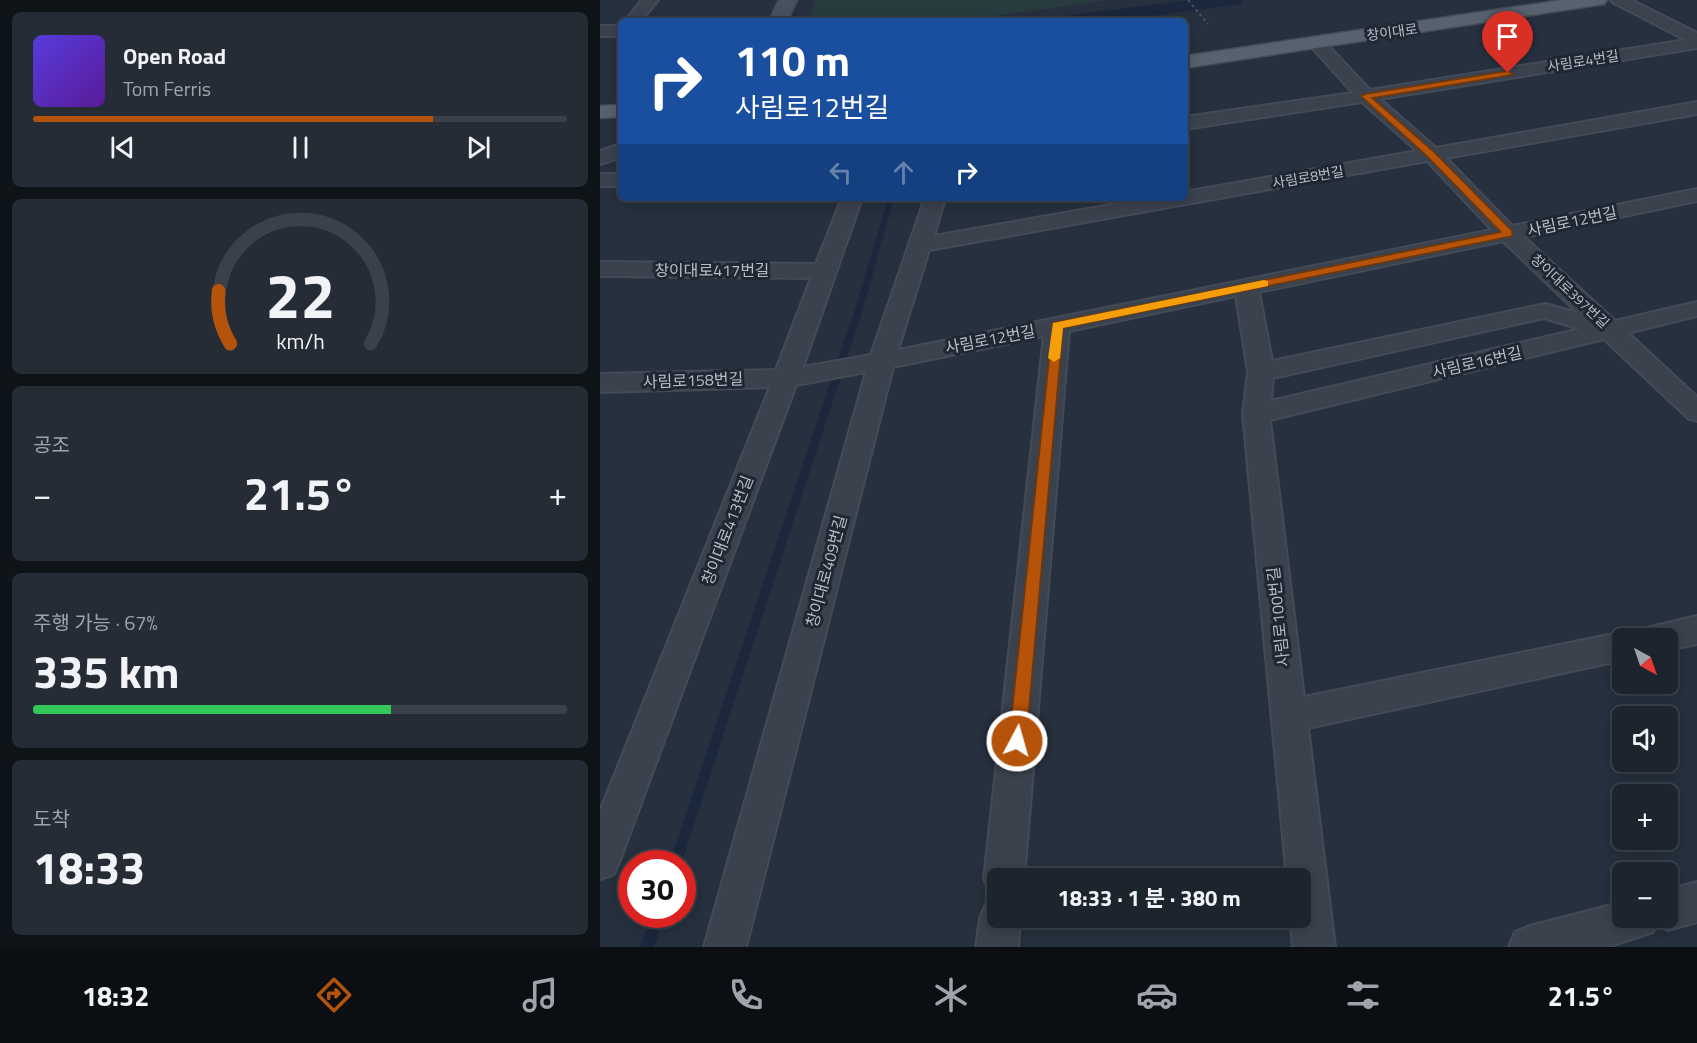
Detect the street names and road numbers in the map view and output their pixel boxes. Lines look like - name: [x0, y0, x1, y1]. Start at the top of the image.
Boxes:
- street label: 창이대로: [1365, 18, 1419, 45]
- street label: 사림로4번길: [1546, 44, 1620, 77]
- street label: 사림로8번길: [1271, 160, 1345, 193]
- street label: 사림로12번길: [1525, 200, 1619, 242]
- street label: 창이대로397번길: [1526, 249, 1614, 333]
- street label: 창이대로417번길: [654, 258, 770, 282]
- street label: 사림로12번길: [943, 318, 1037, 360]
- street label: 사림로16번길: [1430, 340, 1524, 384]
- street label: 사림로158번길: [642, 366, 744, 394]
- street label: 창이대로413번길: [695, 472, 759, 588]
- street label: 창이대로409번길: [800, 512, 852, 630]
- street label: 사림로100번길: [1261, 566, 1295, 668]

